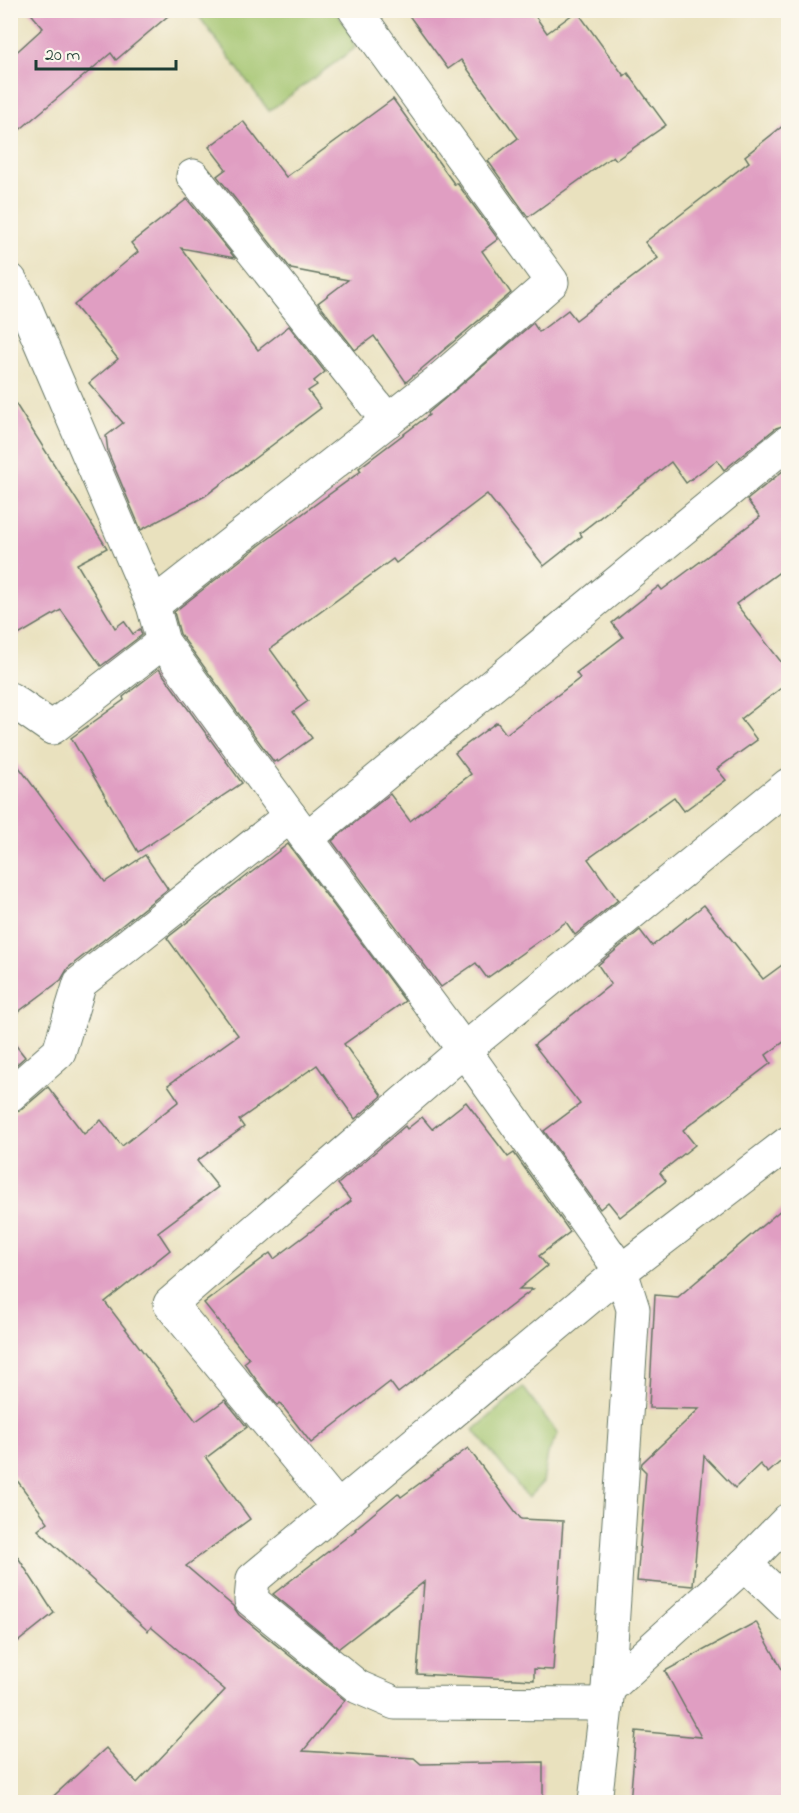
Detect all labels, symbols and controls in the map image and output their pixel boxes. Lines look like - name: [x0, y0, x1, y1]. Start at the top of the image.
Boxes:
- scale bar: [36, 33, 176, 71]
- text: 20 m: [45, 43, 80, 69]

